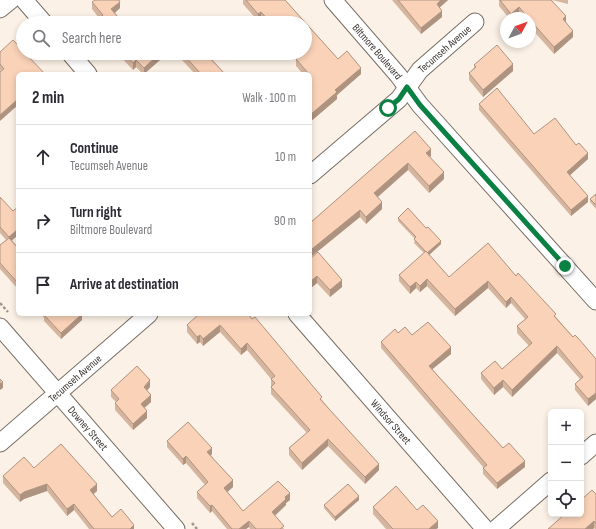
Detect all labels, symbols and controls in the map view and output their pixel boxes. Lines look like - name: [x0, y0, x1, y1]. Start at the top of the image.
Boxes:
- north arrow: [500, 12, 536, 48]
- search box: [16, 16, 312, 60]
- street label: Biltmore Boulevard: [350, 21, 406, 82]
- street label: Tecumseh Avenue: [415, 22, 473, 75]
- icon: search: [30, 27, 52, 49]
- text: Search here: [62, 29, 122, 48]
- text: 2 min: [32, 88, 64, 108]
- text: Walk · 100 m: [242, 90, 296, 106]
- route start: [379, 99, 397, 117]
- text: Continue: [70, 139, 119, 158]
- icon: ahead: [32, 146, 54, 168]
- text: 10 m: [275, 149, 296, 165]
- text: Tecumseh Avenue: [70, 158, 148, 174]
- text: Turn right: [70, 203, 122, 222]
- icon: right: [32, 210, 54, 232]
- text: 90 m: [274, 213, 296, 229]
- text: Biltmore Boulevard: [70, 222, 152, 238]
- route end: [556, 257, 574, 275]
- icon: arrive: [32, 274, 54, 296]
- text: Arrive at destination: [70, 275, 179, 294]
- street label: Tecumseh Avenue: [46, 352, 104, 405]
- street label: Windsor Street: [368, 397, 415, 447]
- street label: Downey Street: [65, 403, 111, 453]
- map controls: [548, 409, 584, 517]
- button: +: [548, 409, 584, 445]
- button: −: [548, 445, 584, 481]
- button: locate: [548, 481, 584, 517]

